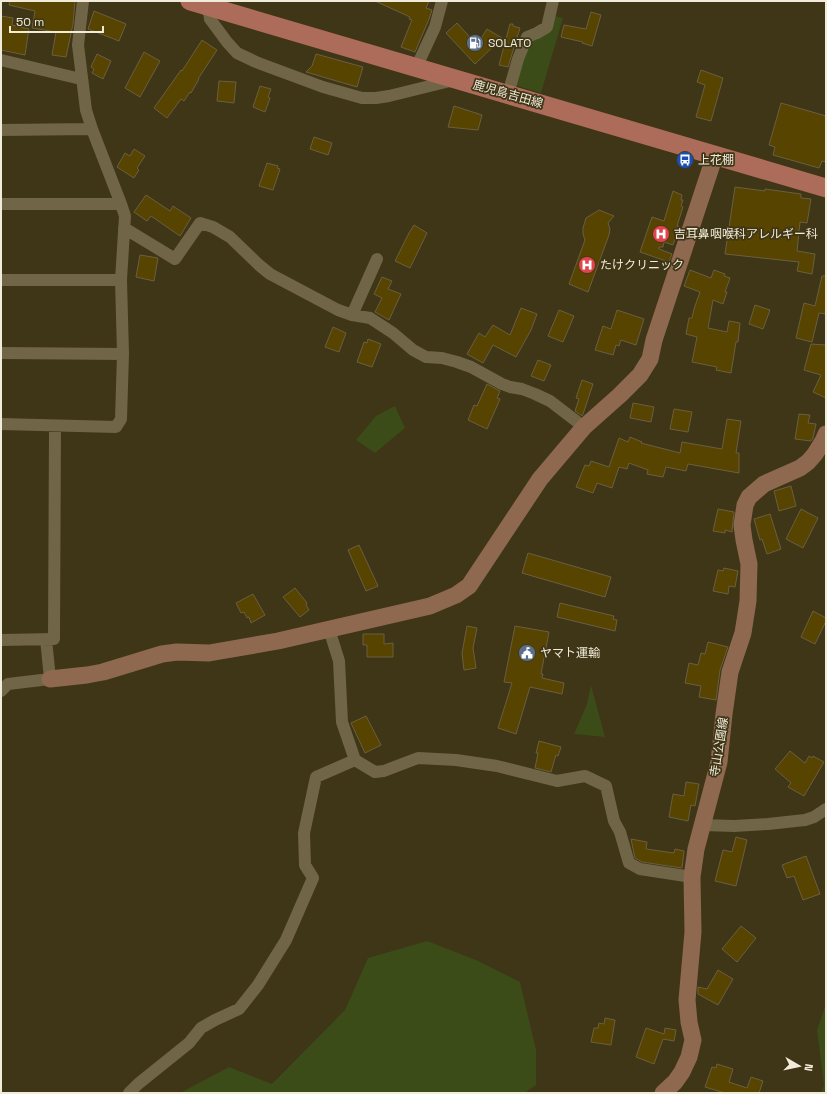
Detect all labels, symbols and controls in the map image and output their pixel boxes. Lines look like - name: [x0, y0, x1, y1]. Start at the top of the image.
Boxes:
- scale bar: [10, 8, 103, 34]
- text: 50 m: [16, 14, 44, 30]
- fuel station icon: SOLATO: [465, 33, 485, 53]
- place label: SOLATO: [488, 35, 531, 51]
- street label: 鹿児島吉田線: [471, 76, 545, 112]
- bus stop icon: 上花棚: [675, 150, 695, 170]
- place label: 上花棚: [698, 152, 734, 168]
- hospital icon: 吉耳鼻咽喉科アレルギー科: [651, 224, 671, 244]
- place label: 吉耳鼻咽喉科アレルギー科: [674, 226, 818, 242]
- hospital icon: たけクリニック: [577, 255, 597, 275]
- place label: たけクリニック: [600, 257, 684, 273]
- public building icon: ヤマト運輸: [517, 643, 537, 663]
- place label: ヤマト運輸: [540, 645, 600, 661]
- street label: 寺山公園線: [706, 716, 732, 778]
- north arrow: [779, 1046, 819, 1086]
- text: N: [801, 1063, 816, 1072]

